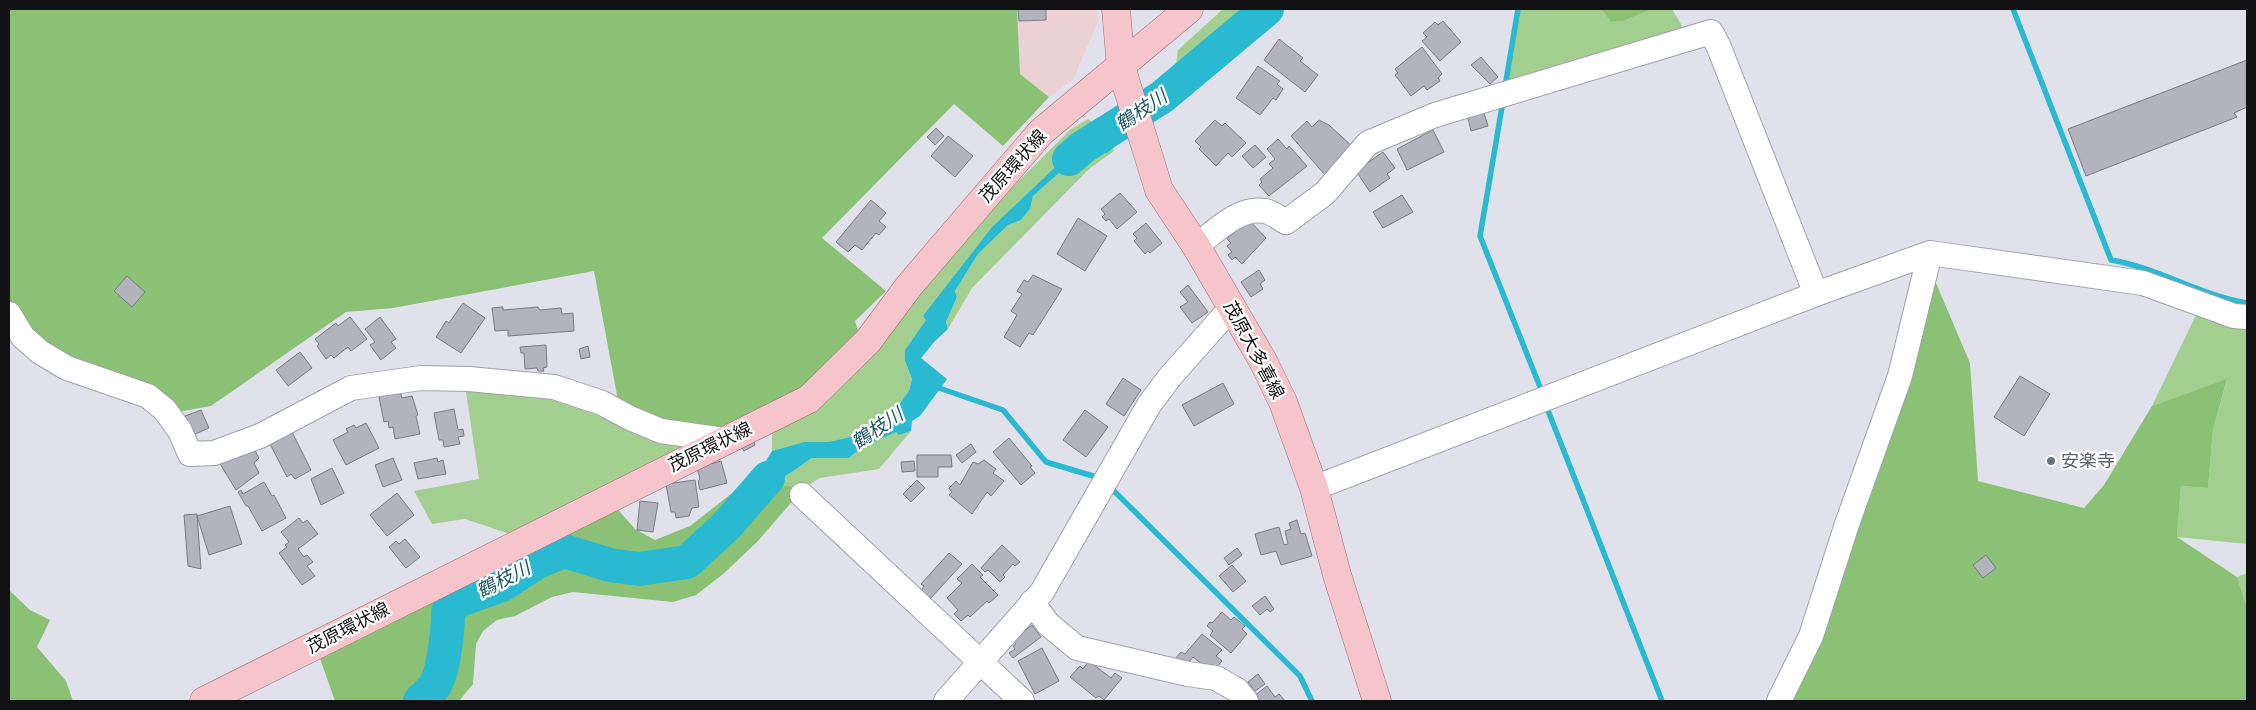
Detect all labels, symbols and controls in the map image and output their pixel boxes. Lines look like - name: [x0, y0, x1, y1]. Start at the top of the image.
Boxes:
- water label: 鶴枝川: [1112, 85, 1172, 135]
- street label: 茂原環状線: [975, 126, 1051, 206]
- street label: 茂原大多喜線: [1220, 298, 1288, 402]
- water label: 鶴枝川: [848, 403, 908, 453]
- street label: 茂原環状線: [665, 418, 755, 476]
- place label: 安楽寺: [2061, 451, 2115, 471]
- marker: 安楽寺: [2045, 455, 2057, 467]
- water label: 鶴枝川: [473, 556, 535, 602]
- street label: 茂原環状線: [303, 599, 393, 657]

